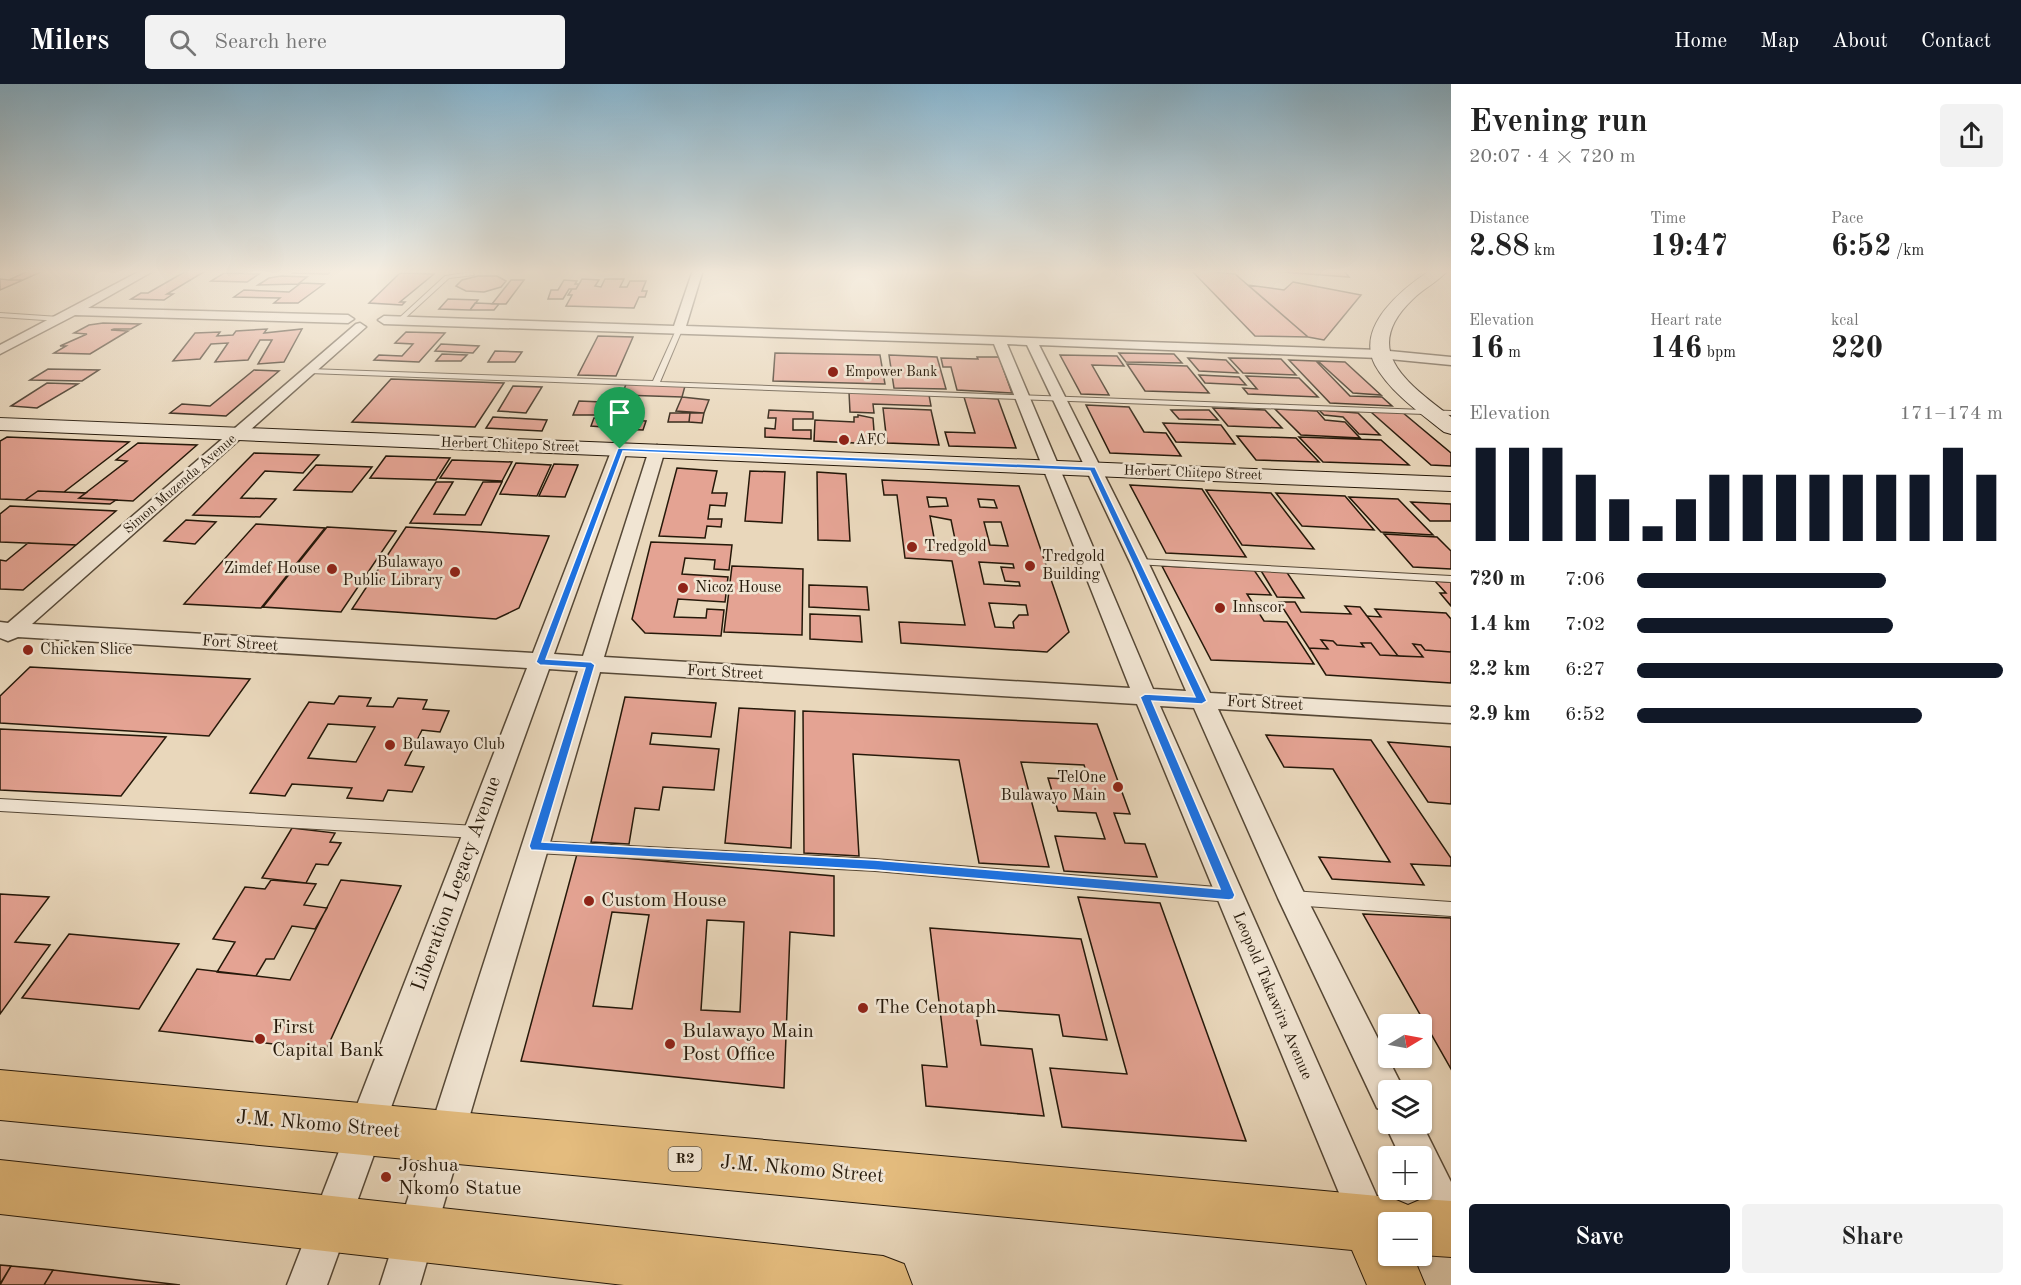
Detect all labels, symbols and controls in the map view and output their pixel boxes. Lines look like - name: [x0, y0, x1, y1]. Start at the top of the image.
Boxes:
- search box: [145, 15, 565, 69]
- icon: search: [166, 26, 199, 59]
- text: Milers: [30, 28, 109, 56]
- text: Search here: [214, 31, 327, 53]
- text: Home: [1674, 31, 1727, 52]
- text: Map: [1760, 31, 1799, 52]
- text: About: [1832, 31, 1888, 52]
- text: Contact: [1921, 31, 1991, 52]
- button: share: [1940, 104, 2003, 167]
- text: Evening run: [1469, 106, 1648, 139]
- text: 20:07 · 4 × 720 m: [1469, 147, 1636, 167]
- text: Distance: [1469, 211, 1529, 227]
- text: Time: [1650, 211, 1686, 227]
- text: Pace: [1831, 211, 1863, 227]
- text: 2.88: [1469, 232, 1530, 262]
- text: 19:47: [1650, 232, 1728, 262]
- text: 6:52: [1831, 232, 1892, 262]
- text: km: [1530, 243, 1555, 259]
- text: /km: [1892, 243, 1924, 259]
- text: Elevation: [1469, 313, 1534, 329]
- text: Heart rate: [1650, 313, 1722, 329]
- text: kcal: [1831, 313, 1859, 329]
- text: 16: [1469, 334, 1504, 364]
- text: 146: [1650, 334, 1702, 364]
- text: 220: [1831, 334, 1883, 364]
- text: m: [1504, 345, 1521, 361]
- text: bpm: [1702, 345, 1736, 361]
- marker: Empower Bank: [826, 365, 840, 379]
- place label: Empower Bank: [845, 365, 937, 379]
- pin: [594, 387, 645, 449]
- icon: arrive: [603, 396, 636, 429]
- text: Elevation: [1469, 404, 1550, 424]
- text: 171–174 m: [1900, 404, 2003, 424]
- street label: Simon Muzenda Avenue: [121, 431, 239, 537]
- marker: AFC: [837, 433, 851, 447]
- place label: AFC: [856, 433, 886, 447]
- street label: Herbert Chitepo Street: [440, 436, 580, 454]
- street label: Herbert Chitepo Street: [1123, 464, 1263, 482]
- place label: Tredgold: [924, 539, 987, 555]
- marker: Tredgold: [905, 540, 919, 554]
- place label: Tredgold Building: [1042, 549, 1105, 583]
- place label: Bulawayo Public Library: [343, 555, 444, 589]
- marker: Tredgold Building: [1023, 559, 1037, 573]
- place label: Zimdef House: [224, 561, 320, 577]
- marker: Zimdef House: [325, 562, 339, 576]
- marker: Bulawayo Public Library: [448, 565, 462, 579]
- text: 720 m: [1469, 570, 1525, 590]
- text: 7:06: [1565, 570, 1605, 590]
- place label: Nicoz House: [695, 580, 781, 596]
- marker: Nicoz House: [676, 581, 690, 595]
- place label: Innscor: [1232, 600, 1284, 616]
- marker: Innscor: [1213, 601, 1227, 615]
- text: 1.4 km: [1469, 615, 1531, 635]
- text: 7:02: [1565, 615, 1605, 635]
- street label: Fort Street: [201, 633, 279, 655]
- place label: Chicken Slice: [40, 642, 132, 658]
- marker: Chicken Slice: [21, 643, 35, 657]
- text: 2.2 km: [1469, 660, 1531, 680]
- text: 6:27: [1565, 660, 1605, 680]
- street label: Fort Street: [686, 663, 764, 683]
- street label: Fort Street: [1226, 694, 1304, 714]
- text: 2.9 km: [1469, 705, 1531, 725]
- text: 6:52: [1565, 705, 1605, 725]
- place label: Bulawayo Club: [402, 737, 505, 753]
- marker: Bulawayo Club: [383, 738, 397, 752]
- place label: TelOne Bulawayo Main: [1001, 770, 1106, 804]
- street label: Liberation Legacy Avenue: [409, 774, 505, 994]
- marker: TelOne Bulawayo Main: [1111, 780, 1125, 794]
- place label: Custom House: [601, 891, 726, 911]
- marker: Custom House: [582, 894, 596, 908]
- street label: Leopold Takawira Avenue: [1229, 910, 1315, 1082]
- place label: The Cenotaph: [875, 998, 997, 1018]
- marker: The Cenotaph: [856, 1001, 870, 1015]
- north arrow: [1378, 1014, 1432, 1068]
- map controls: [1378, 1014, 1432, 1266]
- place label: First Capital Bank: [272, 1018, 384, 1061]
- place label: Bulawayo Main Post Office: [682, 1022, 814, 1065]
- marker: First Capital Bank: [253, 1032, 267, 1046]
- marker: Bulawayo Main Post Office: [663, 1037, 677, 1051]
- button: layers: [1378, 1080, 1432, 1134]
- street label: J.M. Nkomo Street: [235, 1108, 401, 1142]
- button: +: [1378, 1146, 1432, 1200]
- road number: R2: [668, 1147, 702, 1171]
- street label: J.M. Nkomo Street: [719, 1153, 885, 1187]
- place label: Joshua Nkomo Statue: [398, 1156, 521, 1199]
- marker: Joshua Nkomo Statue: [379, 1170, 393, 1184]
- button: Save: [1469, 1204, 1730, 1273]
- button: Share: [1742, 1204, 2003, 1273]
- button: −: [1378, 1212, 1432, 1266]

